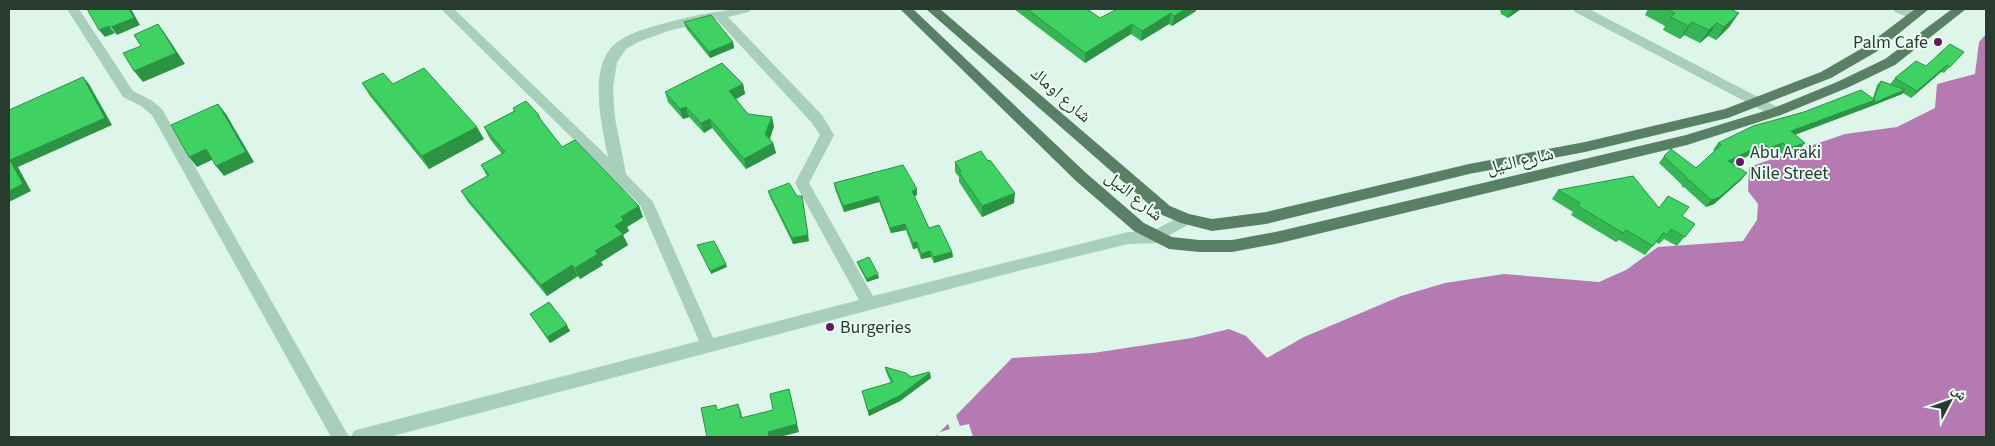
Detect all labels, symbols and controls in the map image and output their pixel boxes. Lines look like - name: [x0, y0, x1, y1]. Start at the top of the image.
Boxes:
- place label: Palm Cafe: [1853, 30, 1928, 55]
- marker: Palm Cafe: [1932, 36, 1944, 48]
- street label: شارع اوماك: [1025, 62, 1097, 128]
- place label: Abu Araki Nile Street: [1750, 140, 1828, 186]
- street label: شارع النيل: [1484, 141, 1556, 181]
- marker: Abu Araki Nile Street: [1734, 156, 1746, 168]
- street label: شارع النيل: [1100, 165, 1168, 227]
- place label: Burgeries: [840, 315, 911, 340]
- marker: Burgeries: [824, 321, 836, 333]
- north arrow: [1925, 376, 1975, 426]
- text: ش: [1947, 381, 1972, 405]

